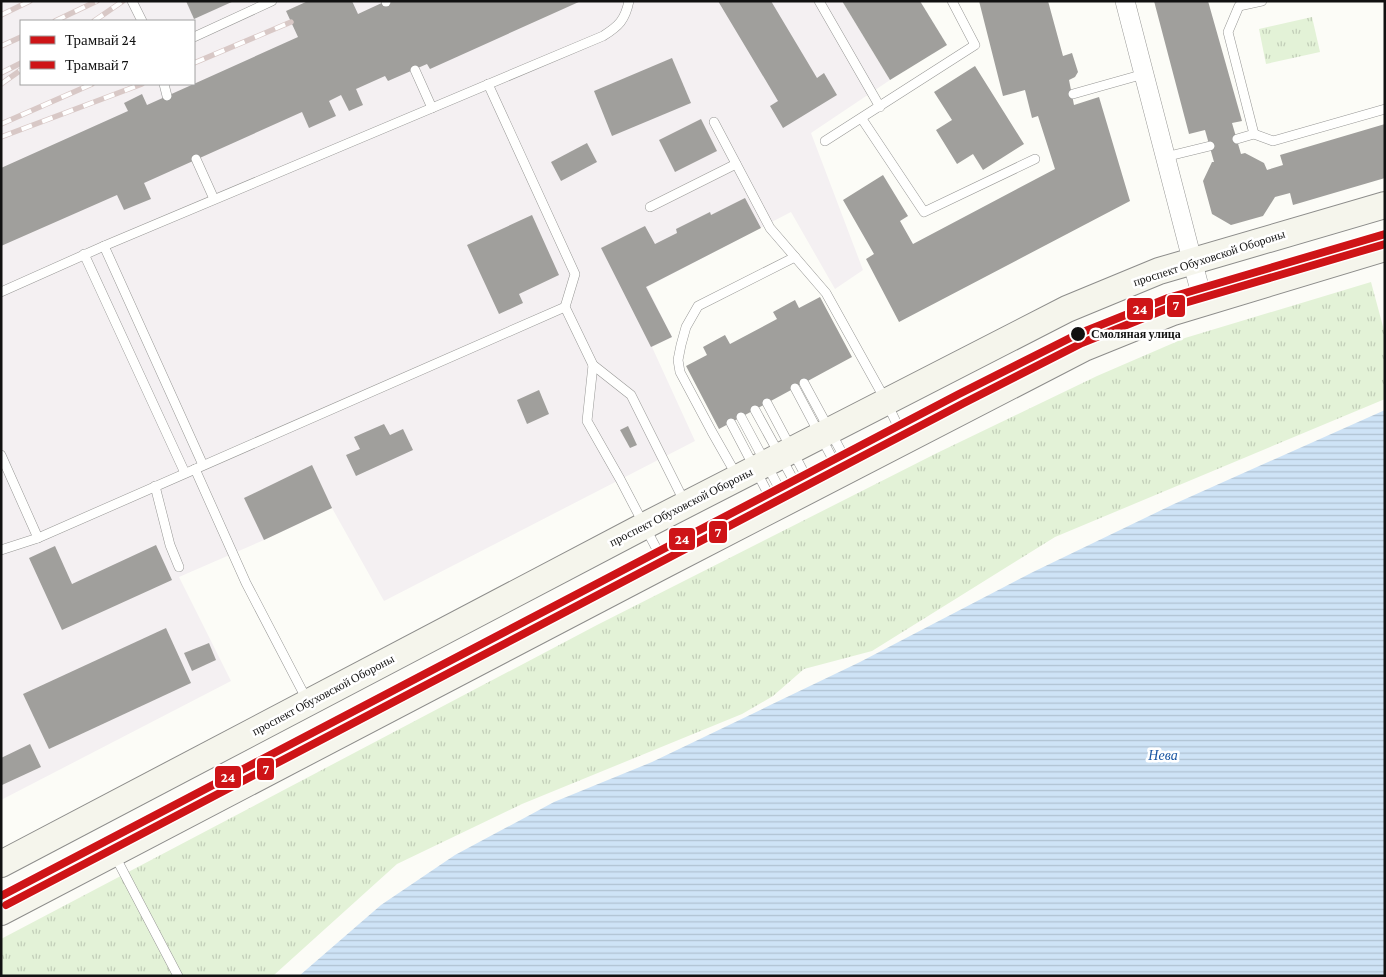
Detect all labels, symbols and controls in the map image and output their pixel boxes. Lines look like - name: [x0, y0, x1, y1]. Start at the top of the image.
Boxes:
- legend: [20, 20, 195, 85]
- text: Трамвай 24: [65, 32, 136, 48]
- text: Трамвай 7: [65, 57, 129, 73]
- street label: проспект Обуховской Обороны: [1131, 227, 1287, 289]
- line badge: 7: [1166, 294, 1186, 318]
- line badge: 24: [1126, 297, 1154, 321]
- text: 7: [1173, 297, 1180, 313]
- text: 24: [1133, 301, 1148, 317]
- marker: Смоляная улица: [1069, 325, 1087, 343]
- place label: Смоляная улица: [1091, 327, 1181, 341]
- street label: проспект Обуховской Обороны: [607, 465, 755, 549]
- line badge: 7: [708, 520, 728, 544]
- text: 7: [715, 524, 722, 540]
- line badge: 24: [668, 527, 696, 551]
- text: 24: [675, 531, 690, 547]
- street label: проспект Обуховской Обороны: [250, 652, 396, 738]
- water label: Нева: [1147, 747, 1178, 763]
- line badge: 7: [256, 757, 275, 781]
- text: 7: [263, 761, 270, 777]
- line badge: 24: [214, 765, 242, 789]
- text: 24: [221, 769, 236, 785]

